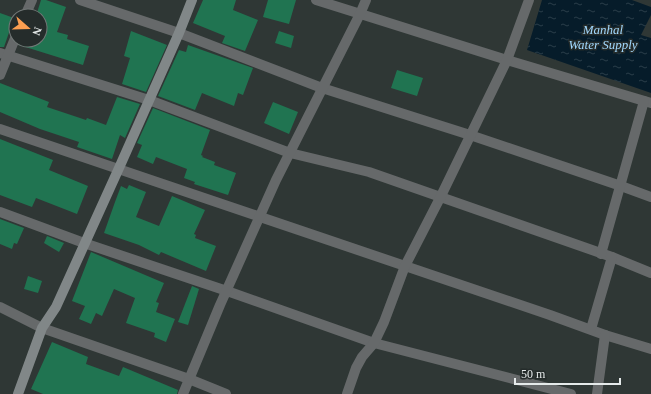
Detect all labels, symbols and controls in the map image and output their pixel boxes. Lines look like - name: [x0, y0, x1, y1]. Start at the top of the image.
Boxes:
- north arrow: [8, 8, 48, 48]
- water label: Manhal Water Supply: [568, 22, 638, 52]
- text: N: [30, 26, 44, 37]
- scale bar: [515, 360, 620, 386]
- text: 50 m: [521, 367, 546, 381]

